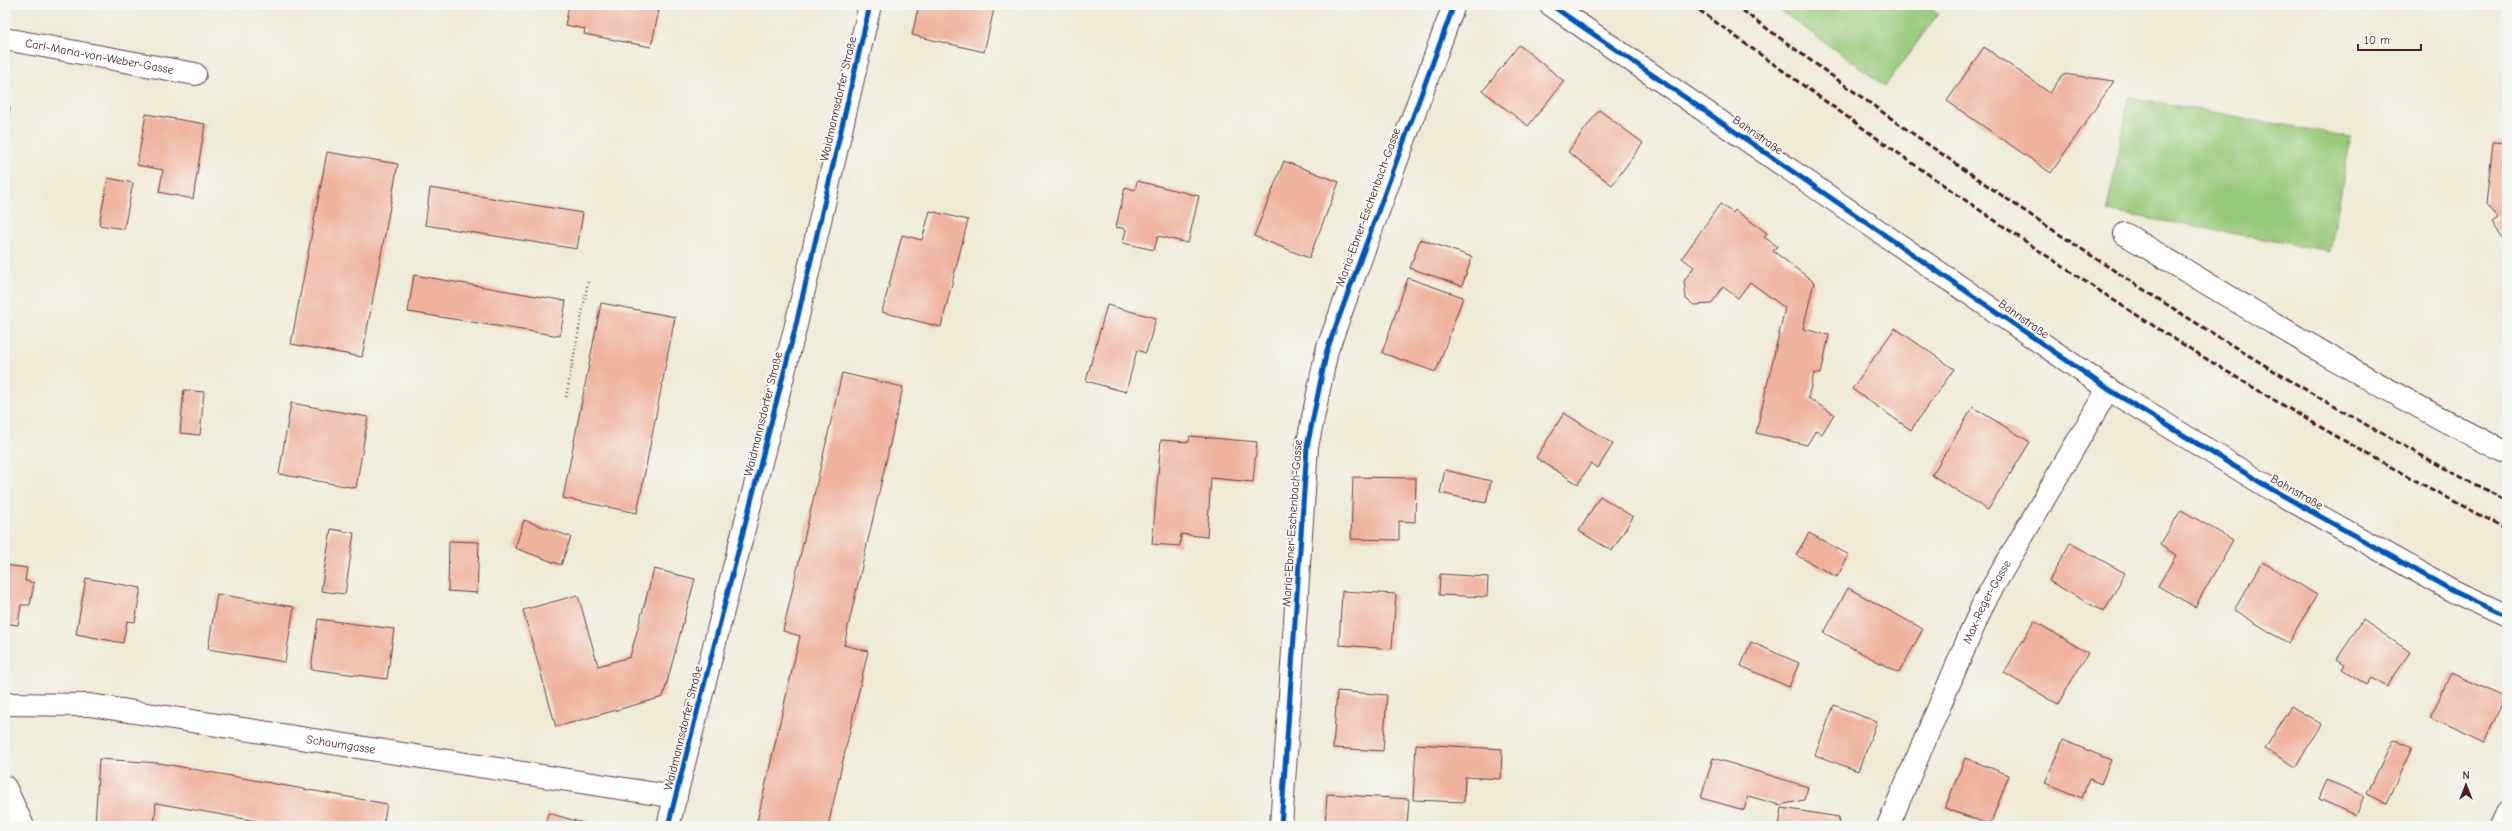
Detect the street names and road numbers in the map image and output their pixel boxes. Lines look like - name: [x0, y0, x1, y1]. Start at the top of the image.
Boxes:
- street label: Waidmannsdorfer Straße: [817, 35, 859, 163]
- street label: Carl-Maria-von-Weber-Gasse: [24, 36, 175, 77]
- street label: Bahnstraße: [1730, 113, 1786, 157]
- street label: Maria-Ebner-Eschenbach-Gasse: [1333, 126, 1403, 288]
- street label: Bahnstraße: [1996, 297, 2052, 341]
- street label: Waidmannsdorfer Straße: [741, 350, 785, 478]
- street label: Maria-Ebner-Eschenbach-Gasse: [1279, 439, 1305, 607]
- street label: Bahnstraße: [2268, 471, 2326, 513]
- street label: Max-Reger-Gasse: [1960, 558, 2014, 646]
- street label: Waidmannsdorfer Straße: [661, 664, 705, 792]
- street label: Schaumgasse: [305, 732, 376, 757]

